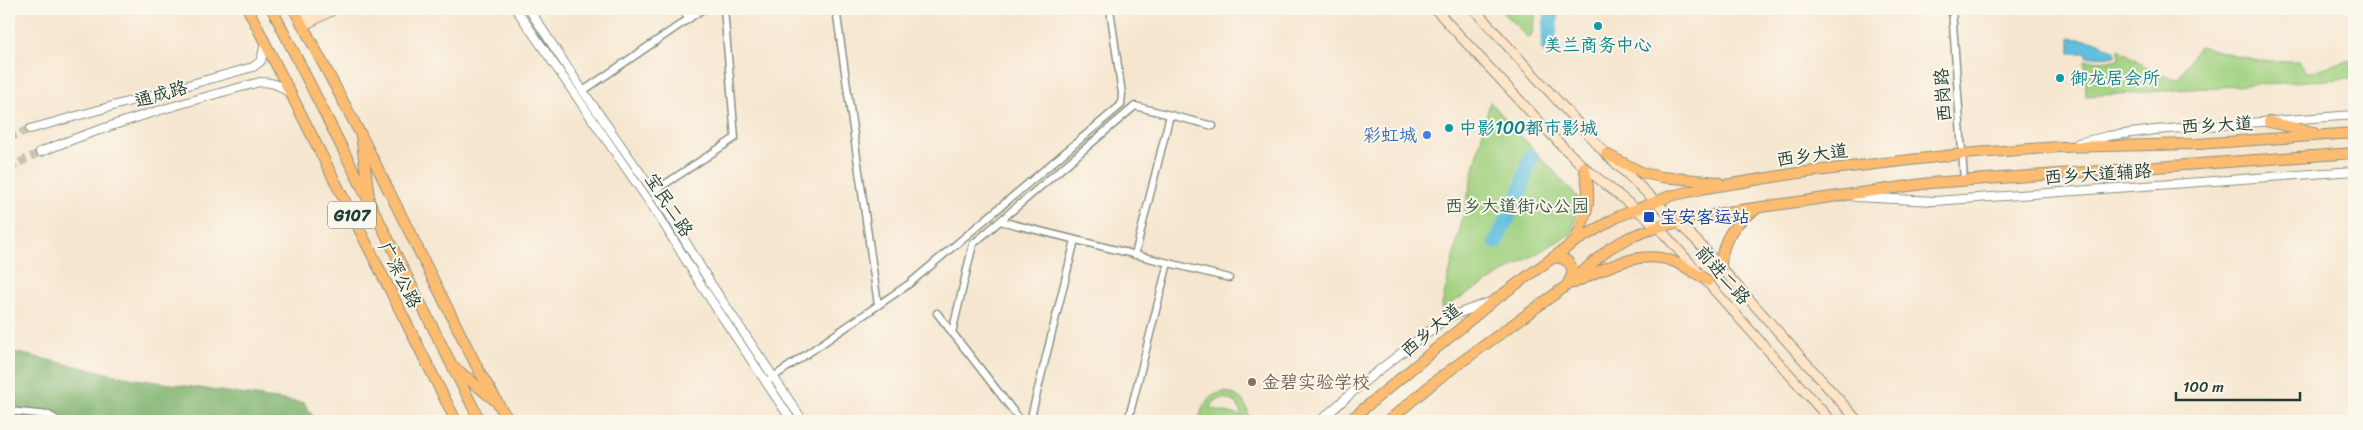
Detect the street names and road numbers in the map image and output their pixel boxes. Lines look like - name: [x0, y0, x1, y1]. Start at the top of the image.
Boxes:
- street label: 西岗路: [1925, 67, 1961, 123]
- street label: 通成路: [131, 71, 191, 117]
- street label: 西乡大道: [2180, 107, 2254, 143]
- street label: 西乡大道: [1774, 134, 1850, 176]
- street label: 西乡大道辅路: [2043, 154, 2153, 194]
- street label: 宝民二路: [636, 166, 702, 244]
- road number: G107: [328, 202, 376, 228]
- street label: 广深公路: [369, 236, 431, 314]
- street label: 前进二路: [1687, 238, 1759, 312]
- street label: 西乡大道: [1393, 295, 1469, 365]

